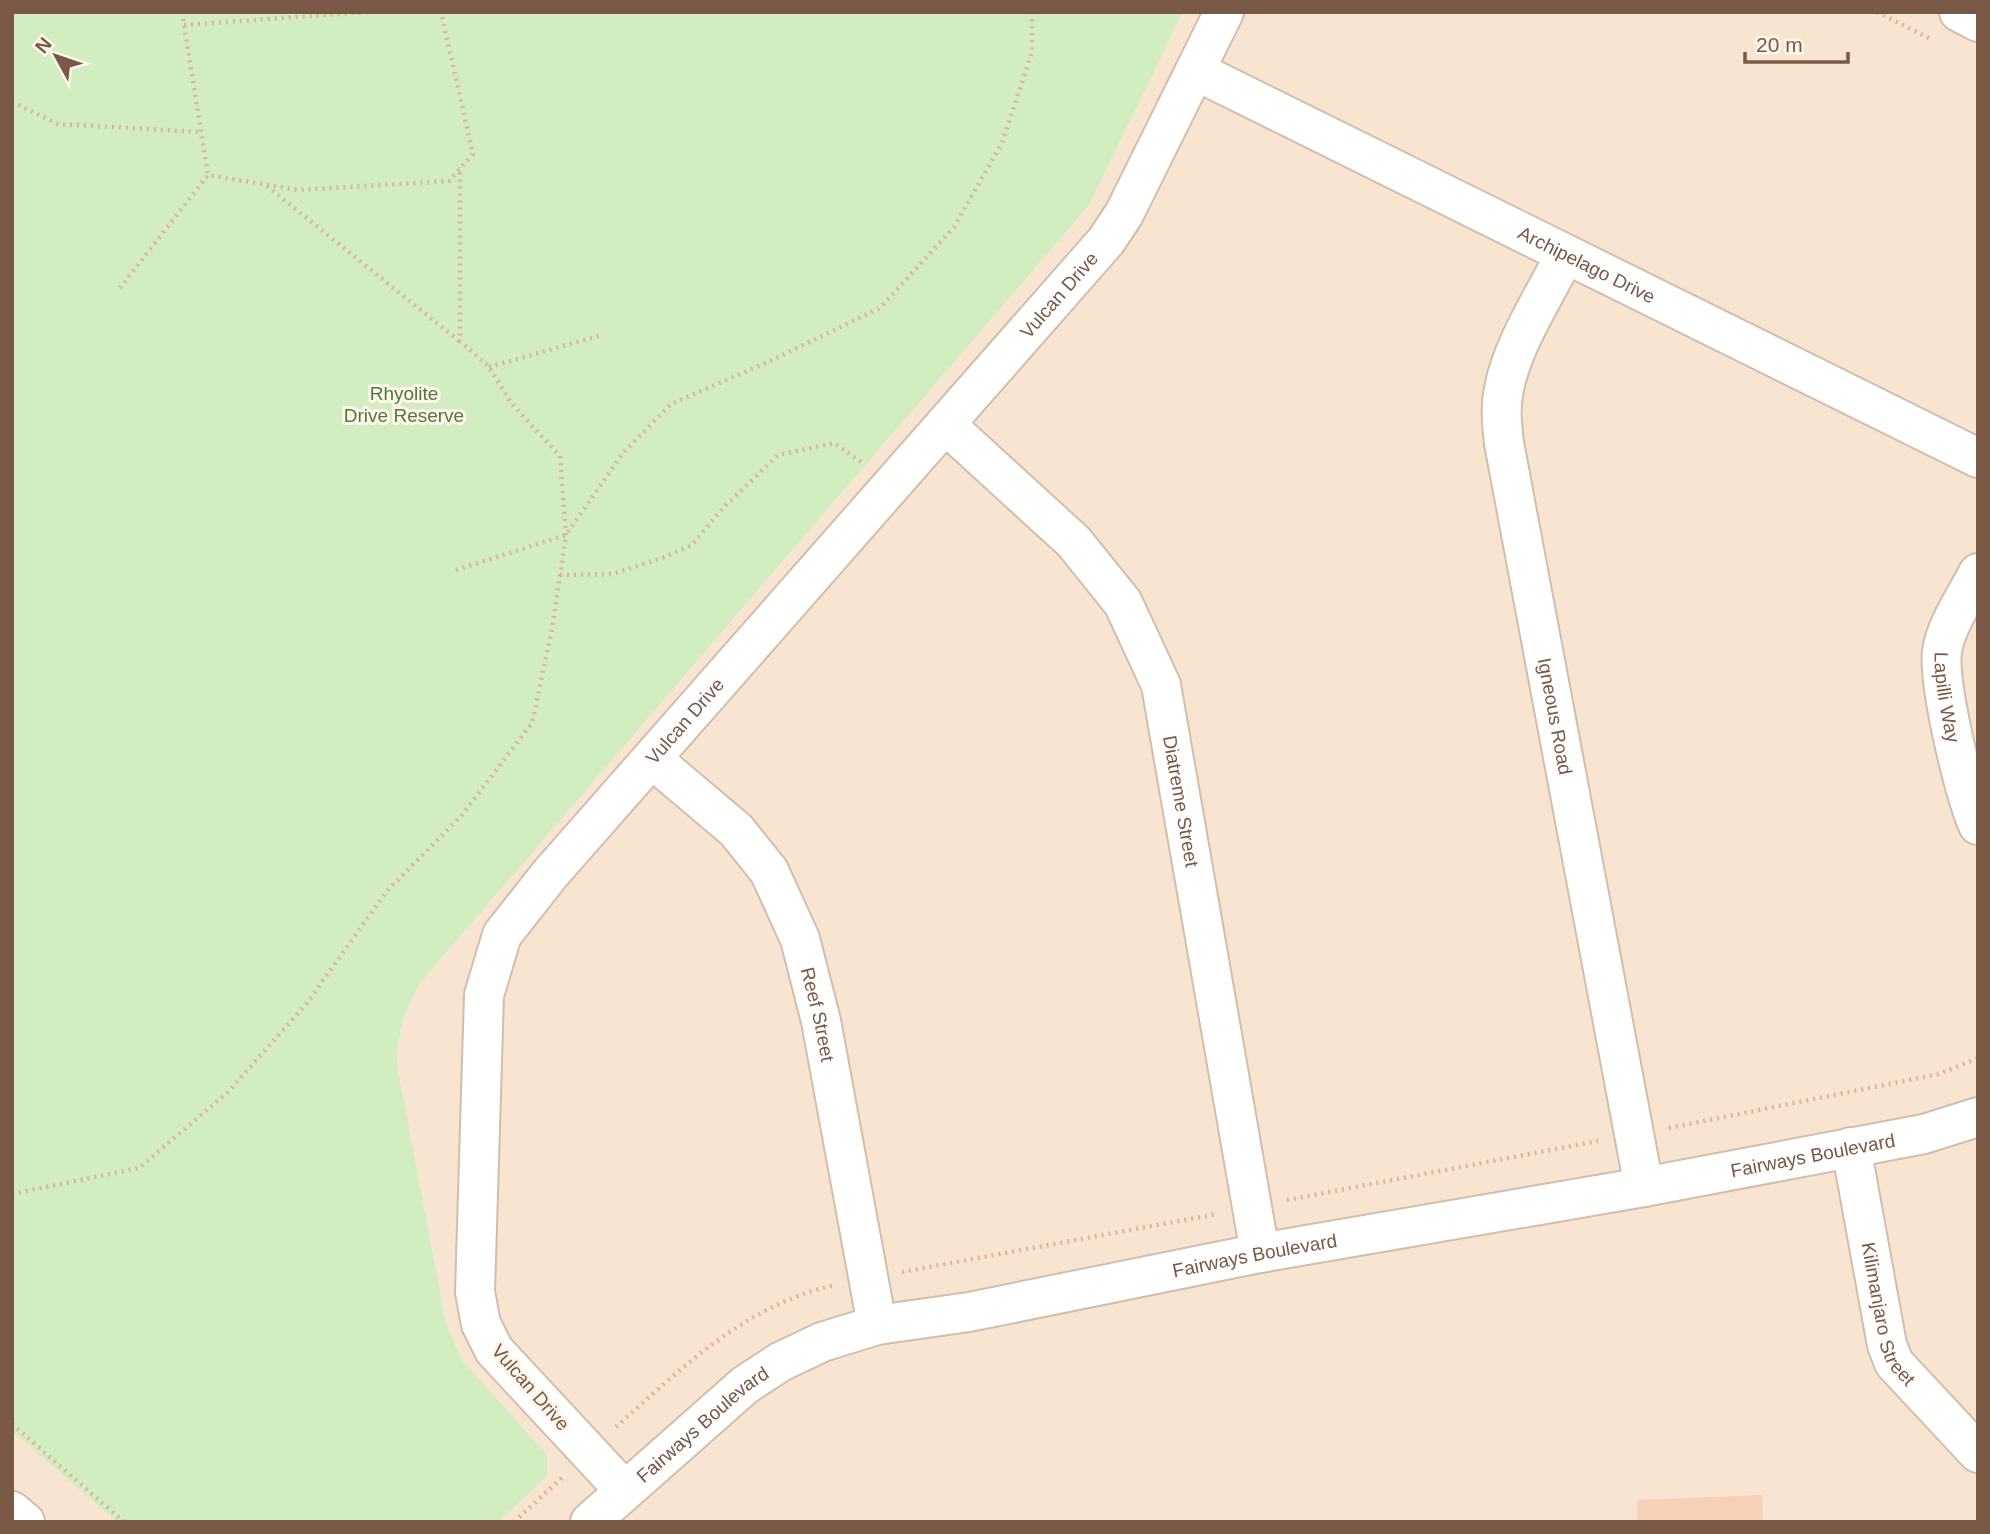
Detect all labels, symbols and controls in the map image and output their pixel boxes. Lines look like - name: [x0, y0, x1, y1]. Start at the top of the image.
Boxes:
- north arrow: [21, 21, 91, 91]
- scale bar: [1745, 21, 1848, 65]
- text: N: [31, 33, 56, 57]
- text: 20 m: [1756, 33, 1803, 56]
- street label: Archipelago Drive: [1515, 222, 1658, 308]
- street label: Vulcan Drive: [1016, 248, 1102, 342]
- park label: Rhyolite Drive Reserve: [344, 383, 464, 426]
- street label: Lapilli Way: [1931, 652, 1964, 745]
- street label: Igneous Road: [1534, 656, 1576, 776]
- street label: Vulcan Drive: [642, 674, 728, 768]
- street label: Diatreme Street: [1159, 734, 1203, 869]
- street label: Reef Street: [797, 965, 838, 1064]
- street label: Fairways Boulevard: [1729, 1130, 1897, 1181]
- street label: Fairways Boulevard: [1171, 1230, 1339, 1281]
- street label: Kilimanjaro Street: [1858, 1241, 1920, 1390]
- street label: Vulcan Drive: [488, 1340, 574, 1435]
- street label: Fairways Boulevard: [632, 1363, 772, 1487]

